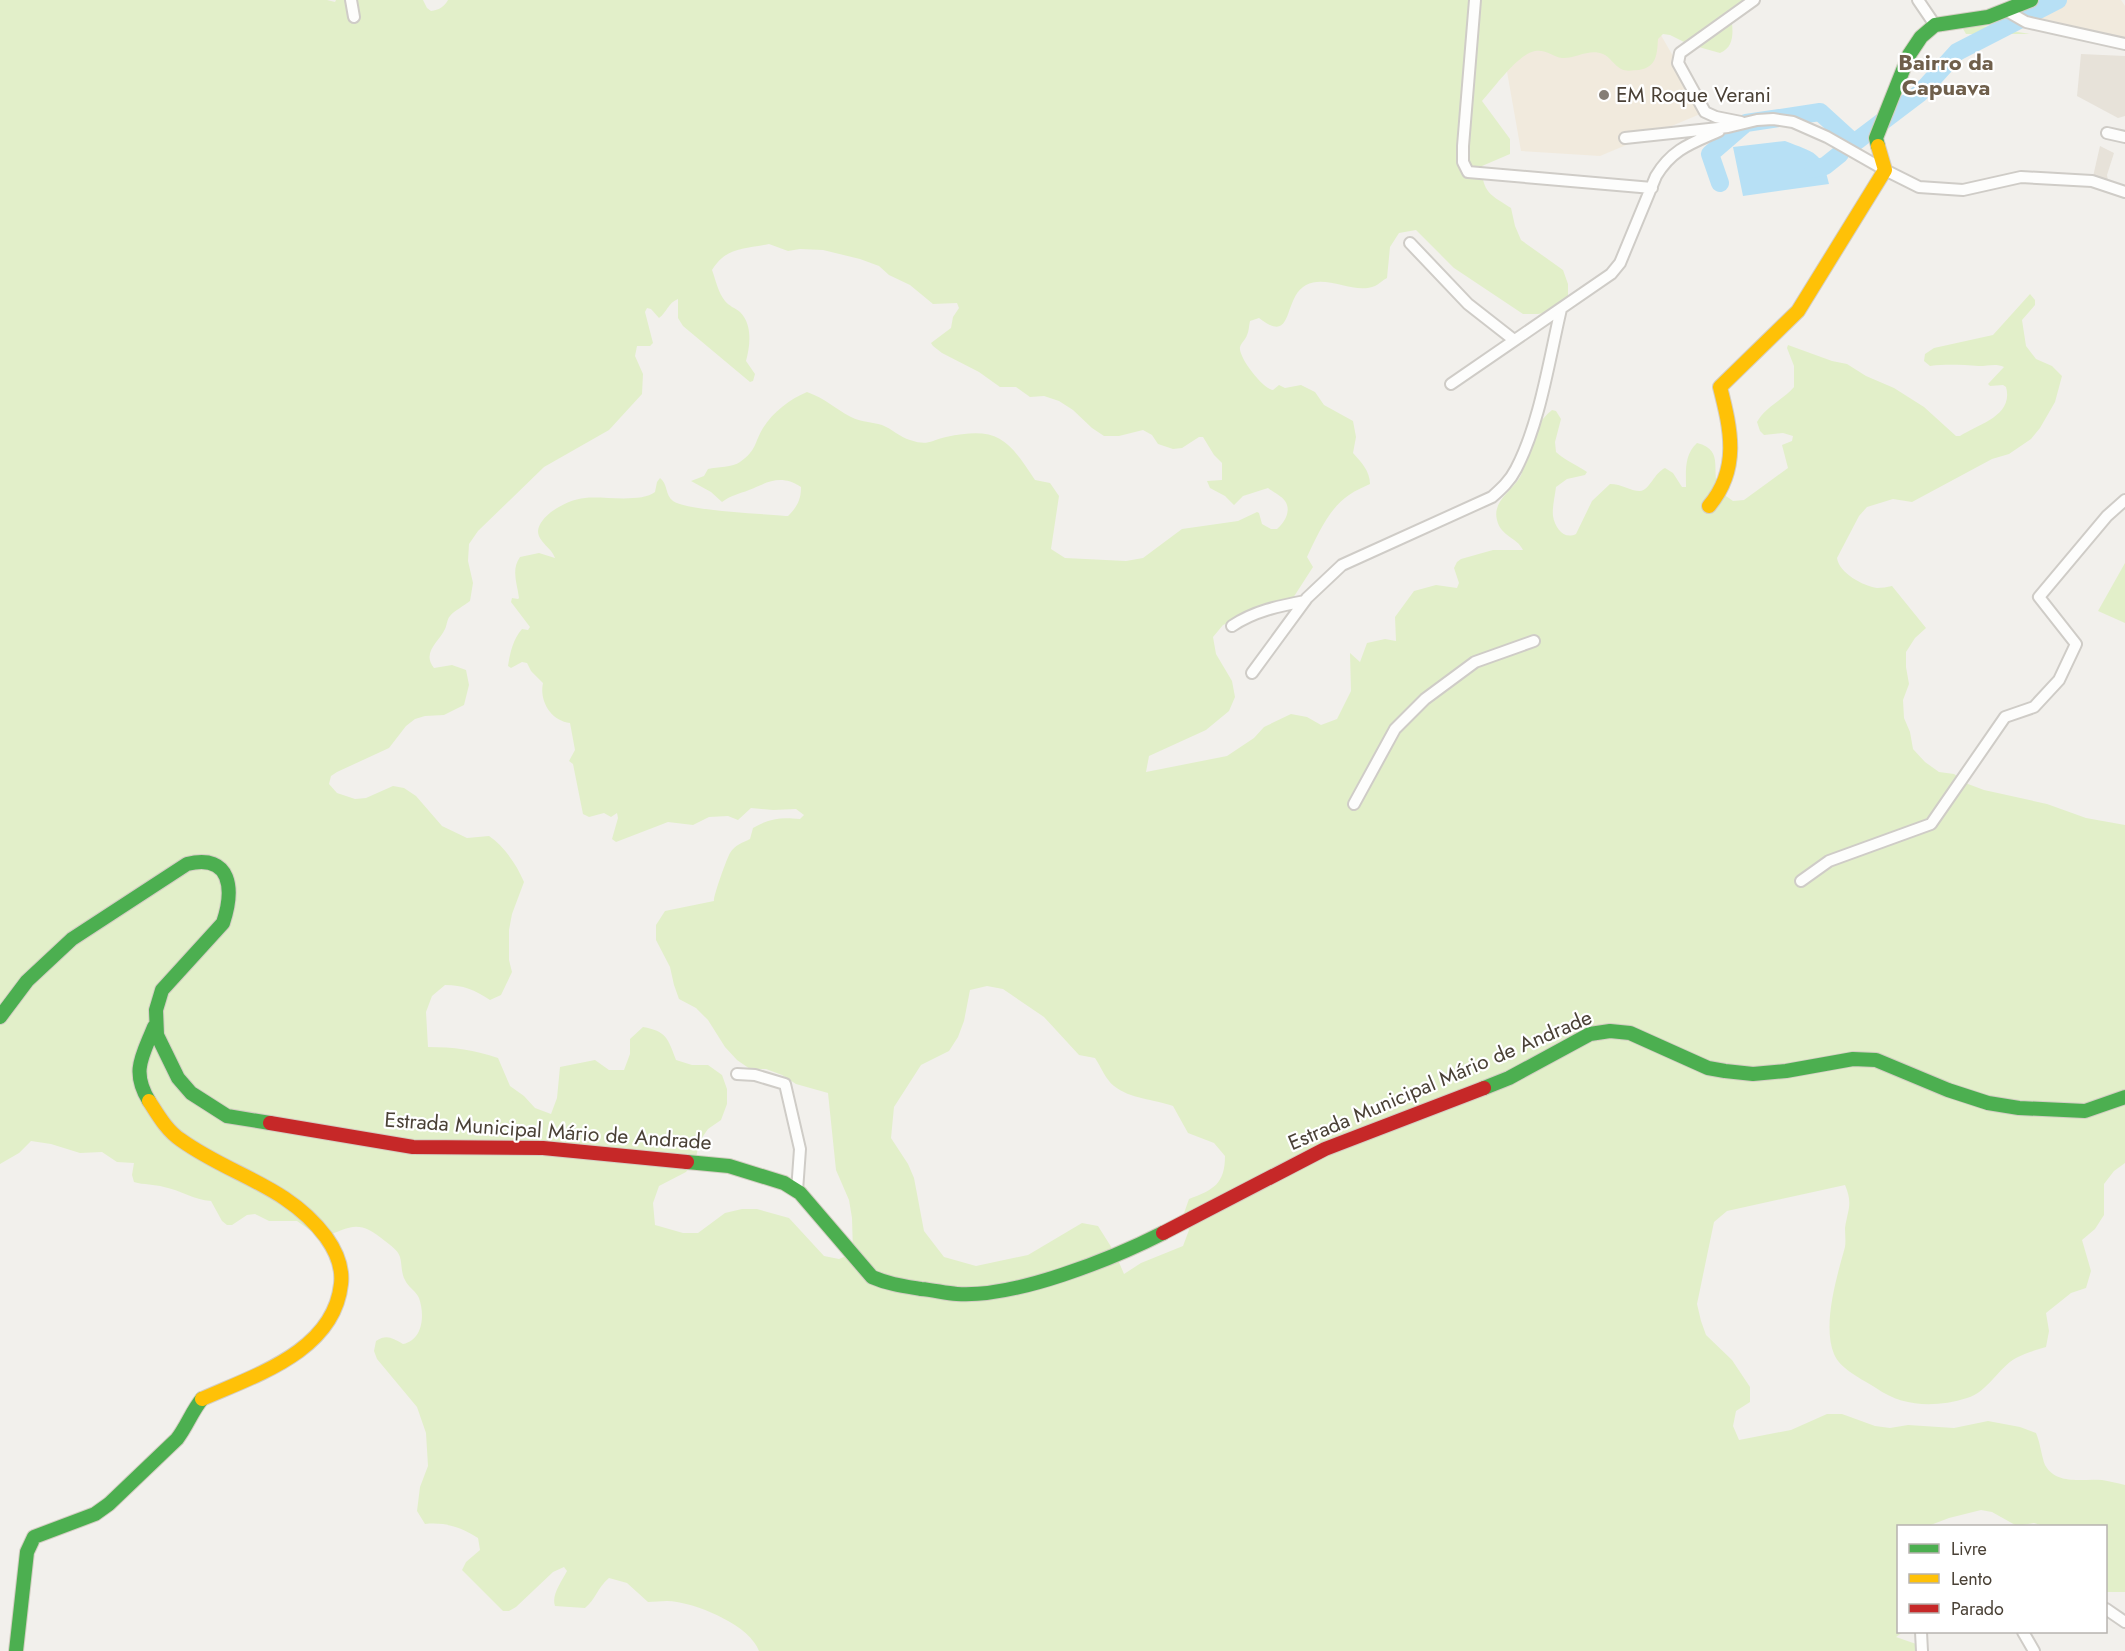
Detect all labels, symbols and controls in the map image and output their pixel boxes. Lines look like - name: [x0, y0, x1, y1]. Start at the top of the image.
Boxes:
- district label: Bairro da Capuava: [1898, 46, 1994, 103]
- place label: EM Roque Verani: [1616, 80, 1771, 110]
- marker: EM Roque Verani: [1597, 88, 1611, 102]
- street label: Estrada Municipal Mário de Andrade: [1283, 1002, 1597, 1158]
- street label: Estrada Municipal Mário de Andrade: [384, 1105, 713, 1157]
- legend: [1897, 1525, 2107, 1633]
- text: Livre: [1951, 1536, 1987, 1562]
- text: Lento: [1951, 1566, 1992, 1592]
- text: Parado: [1951, 1596, 2004, 1622]

